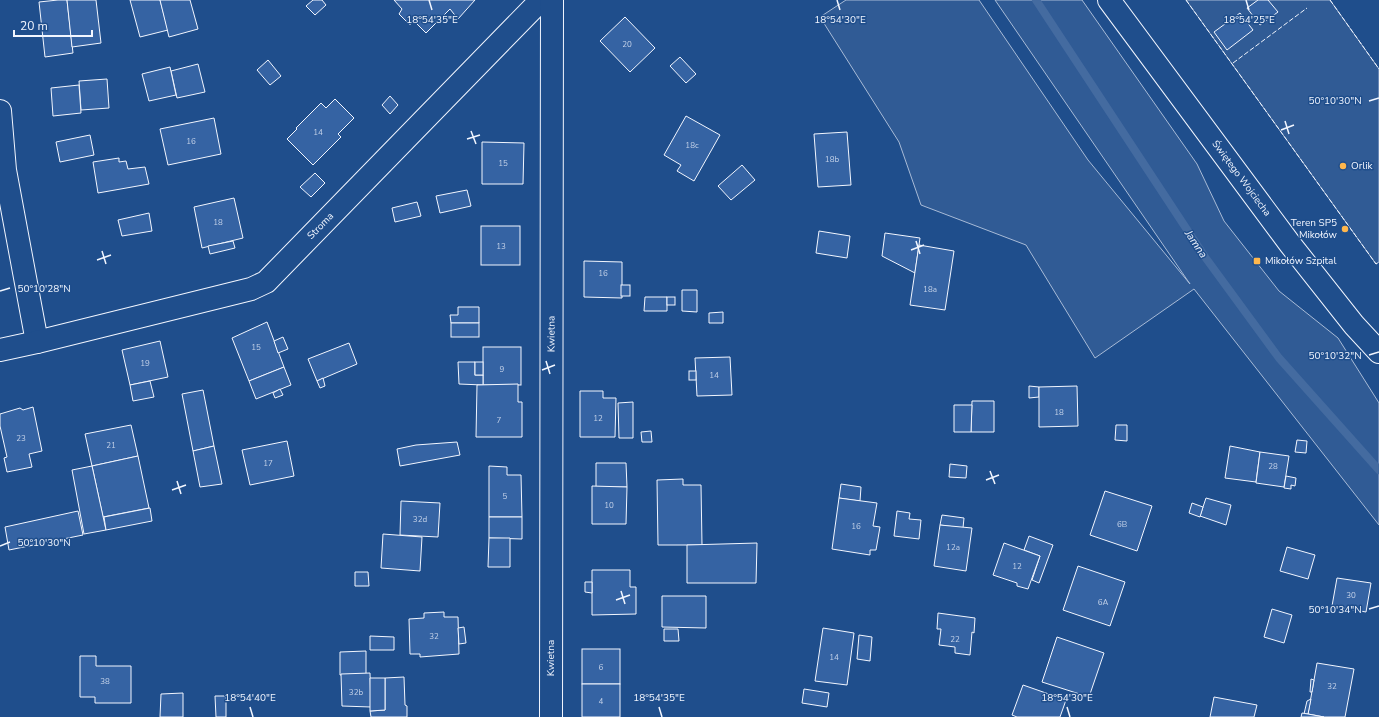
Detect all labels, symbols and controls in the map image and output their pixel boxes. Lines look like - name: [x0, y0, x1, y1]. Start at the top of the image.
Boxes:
- scale bar: [14, 12, 92, 38]
- text: 18°54'35"E: [406, 13, 458, 27]
- text: 18°54'30"E: [814, 13, 866, 27]
- text: 18°54'25"E: [1223, 13, 1275, 27]
- text: 20 m: [20, 18, 48, 34]
- house number: 20: [622, 39, 632, 50]
- text: 50°10'30"N: [1308, 94, 1362, 108]
- house number: 14: [313, 127, 323, 138]
- house number: 16: [186, 136, 196, 147]
- street label: Świętego Wojciecha: [1208, 137, 1274, 219]
- house number: 18c: [685, 140, 699, 151]
- house number: 18b: [825, 154, 839, 165]
- house number: 15: [498, 158, 508, 169]
- place label: Orlik: [1351, 159, 1374, 173]
- marker: Orlik: [1338, 161, 1348, 171]
- street label: Stroma: [304, 210, 337, 243]
- place label: Teren SP5 Mikołów: [1291, 216, 1338, 242]
- house number: 18: [213, 217, 223, 228]
- marker: Teren SP5 Mikołów: [1340, 224, 1350, 234]
- water label: Jamna: [1181, 226, 1211, 261]
- house number: 13: [496, 241, 506, 252]
- place label: Mikołów Szpital: [1265, 254, 1336, 268]
- marker: Mikołów Szpital: [1252, 256, 1262, 266]
- house number: 16: [598, 268, 608, 279]
- text: 50°10'28"N: [17, 282, 71, 296]
- house number: 18a: [923, 284, 937, 295]
- street label: Kwietna: [545, 316, 559, 352]
- house number: 15: [251, 342, 261, 353]
- text: 50°10'32"N: [1308, 349, 1362, 363]
- house number: 19: [140, 358, 150, 369]
- house number: 9: [500, 364, 505, 375]
- house number: 14: [709, 370, 719, 381]
- house number: 18: [1054, 407, 1064, 418]
- house number: 12: [593, 413, 603, 424]
- house number: 7: [497, 415, 502, 426]
- house number: 23: [16, 433, 26, 444]
- house number: 21: [106, 440, 116, 451]
- house number: 17: [263, 458, 273, 469]
- house number: 28: [1268, 461, 1278, 472]
- house number: 5: [503, 491, 508, 502]
- house number: 10: [604, 500, 614, 511]
- house number: 32d: [413, 514, 427, 525]
- house number: 6B: [1117, 519, 1127, 530]
- house number: 16: [851, 521, 861, 532]
- text: 50°10'30"N: [17, 536, 71, 550]
- house number: 12a: [946, 542, 960, 553]
- house number: 12: [1012, 561, 1022, 572]
- house number: 30: [1346, 590, 1356, 601]
- house number: 6A: [1098, 597, 1108, 608]
- text: 50°10'34"N: [1308, 603, 1362, 617]
- house number: 32: [429, 631, 439, 642]
- house number: 22: [950, 634, 960, 645]
- street label: Kwietna: [544, 640, 558, 676]
- house number: 14: [829, 652, 839, 663]
- house number: 6: [599, 662, 604, 673]
- house number: 38: [100, 676, 110, 687]
- house number: 32: [1327, 681, 1337, 692]
- house number: 32b: [349, 687, 363, 698]
- text: 18°54'40"E: [224, 691, 276, 705]
- text: 18°54'35"E: [633, 691, 685, 705]
- text: 18°54'30"E: [1041, 691, 1093, 705]
- house number: 4: [599, 696, 604, 707]

